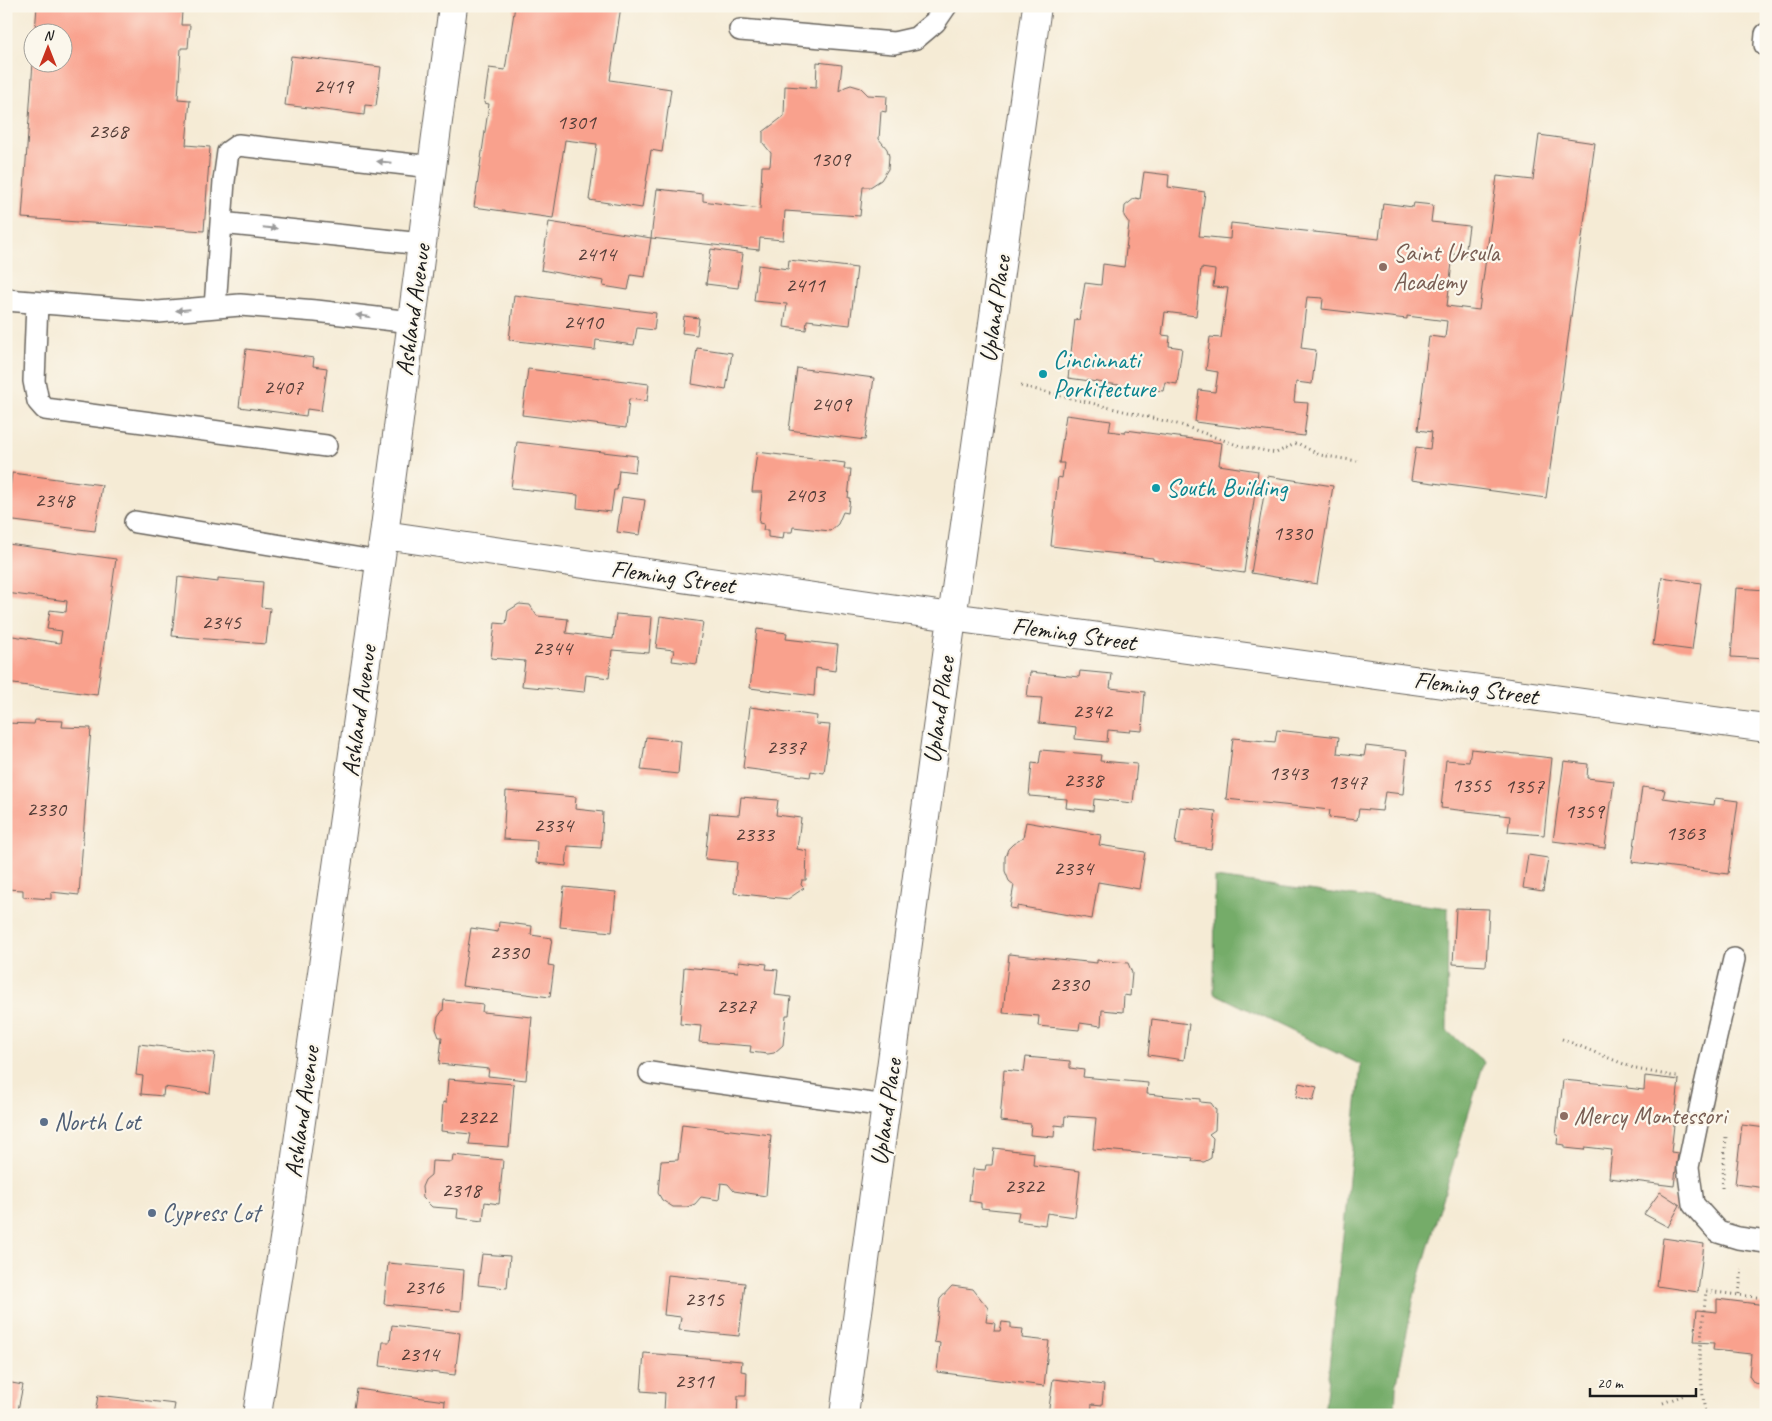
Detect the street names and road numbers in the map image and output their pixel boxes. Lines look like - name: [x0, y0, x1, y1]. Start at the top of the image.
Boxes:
- street label: Ashland Avenue: [388, 241, 438, 378]
- street label: Upland Place: [972, 252, 1019, 364]
- street label: Fleming Street: [609, 553, 739, 602]
- street label: Fleming Street: [1010, 610, 1140, 659]
- street label: Ashland Avenue: [334, 642, 384, 779]
- street label: Upland Place: [916, 653, 963, 765]
- street label: Fleming Street: [1412, 664, 1542, 713]
- street label: Ashland Avenue: [277, 1043, 327, 1180]
- street label: Upland Place: [863, 1055, 910, 1167]

